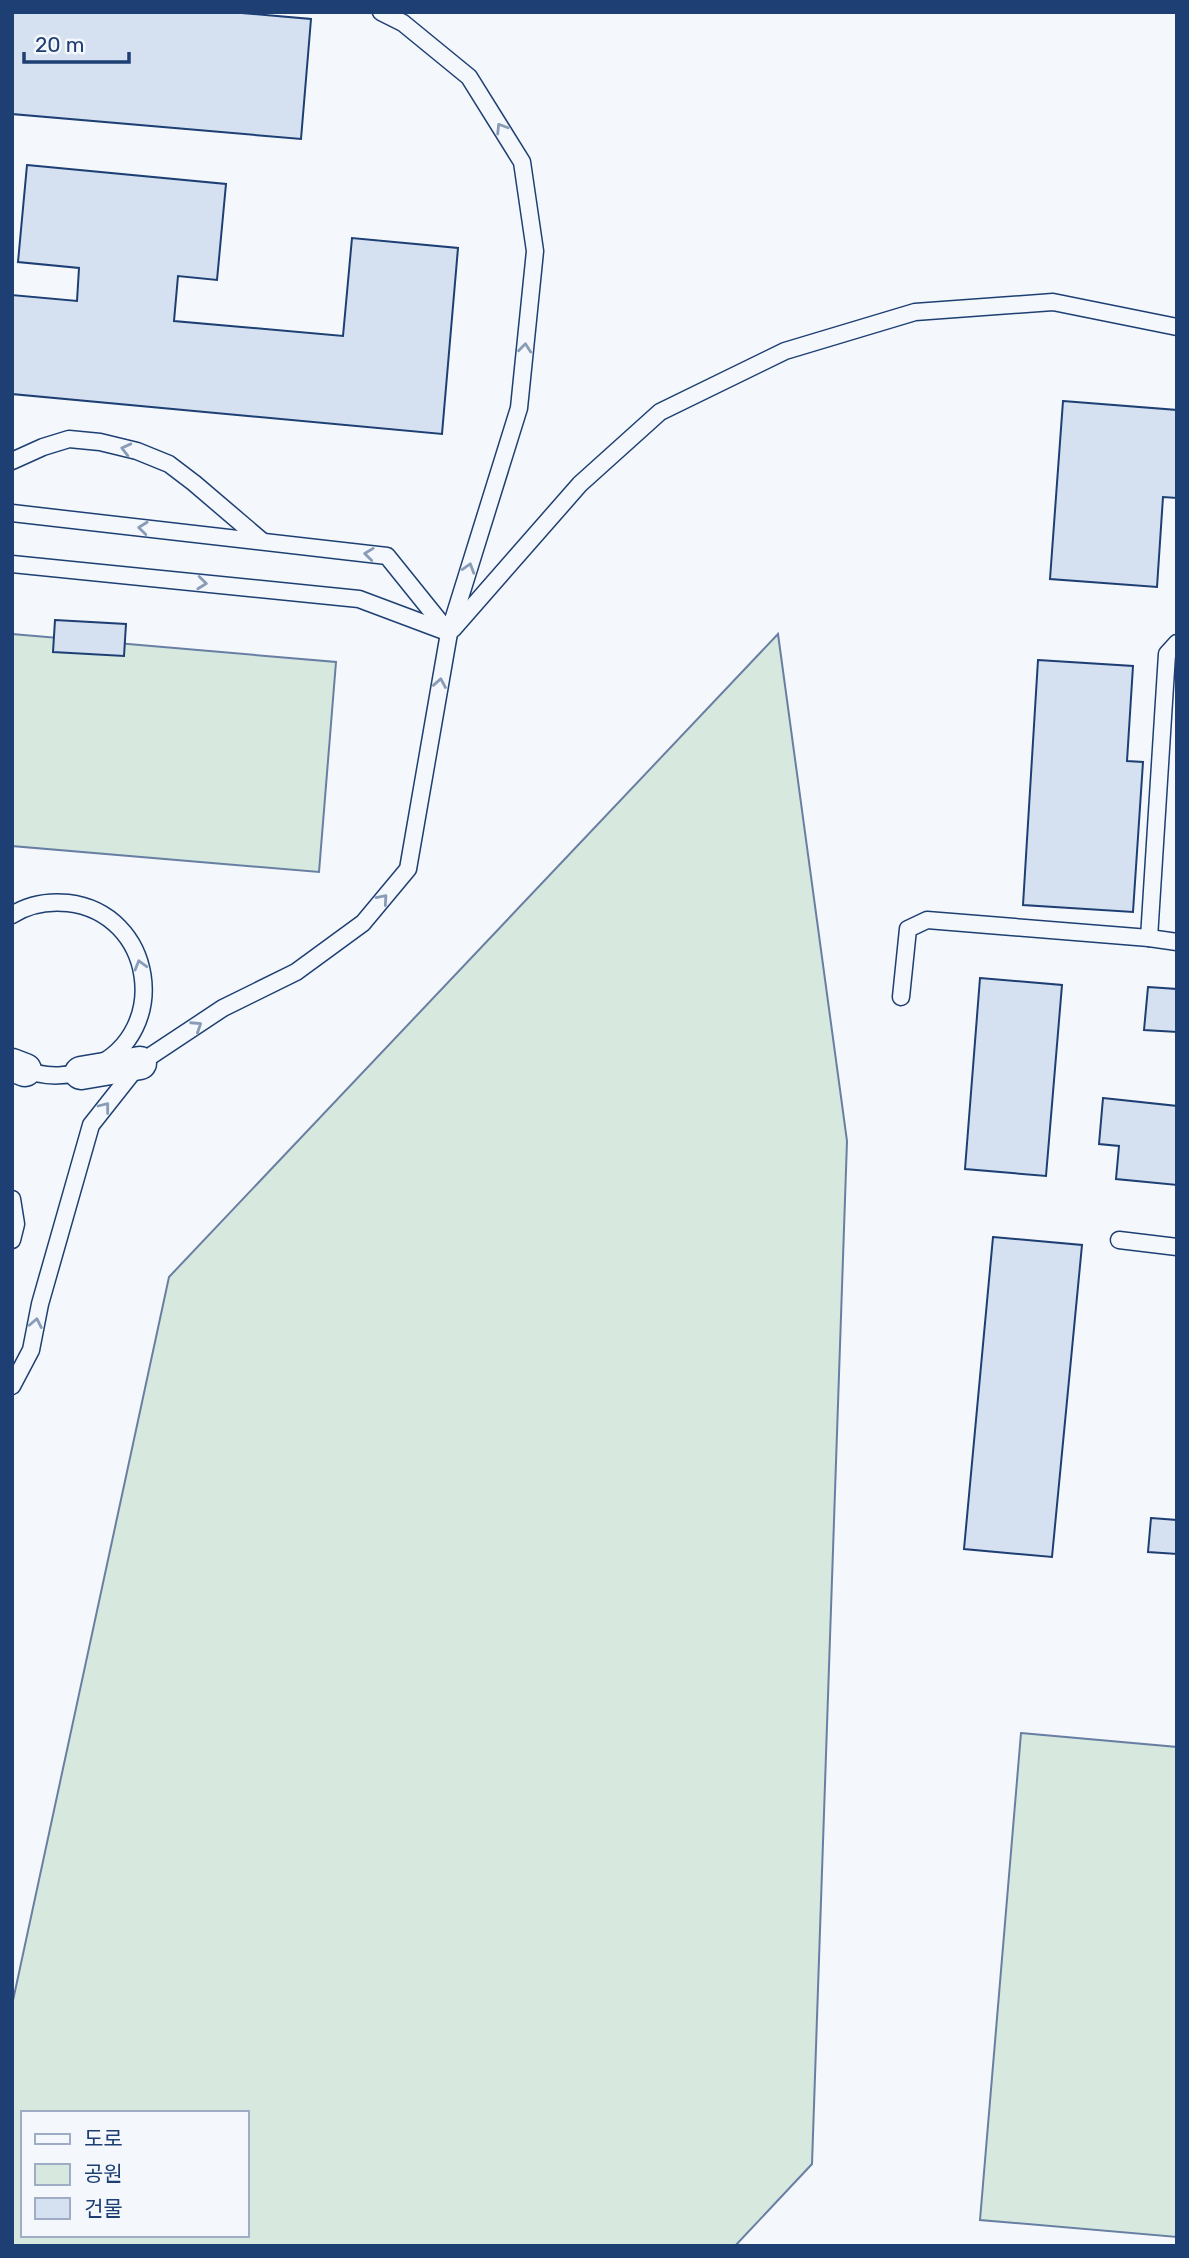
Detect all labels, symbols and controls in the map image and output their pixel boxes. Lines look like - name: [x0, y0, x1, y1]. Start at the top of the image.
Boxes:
- scale bar: [24, 21, 130, 65]
- text: 20 m: [35, 32, 84, 57]
- one-way arrow: [497, 123, 510, 136]
- one-way arrow: [517, 343, 532, 354]
- one-way arrow: [120, 442, 132, 457]
- one-way arrow: [137, 521, 149, 536]
- one-way arrow: [363, 546, 375, 561]
- one-way arrow: [461, 562, 476, 574]
- one-way arrow: [197, 575, 208, 590]
- one-way arrow: [432, 677, 447, 689]
- one-way arrow: [375, 894, 387, 907]
- one-way arrow: [133, 959, 148, 971]
- one-way arrow: [189, 1021, 202, 1034]
- one-way arrow: [97, 1103, 110, 1115]
- one-way arrow: [28, 1317, 43, 1329]
- legend: [21, 2111, 248, 2237]
- text: 도로: [84, 2126, 123, 2151]
- text: 공원: [84, 2161, 123, 2186]
- text: 건물: [84, 2196, 123, 2221]

